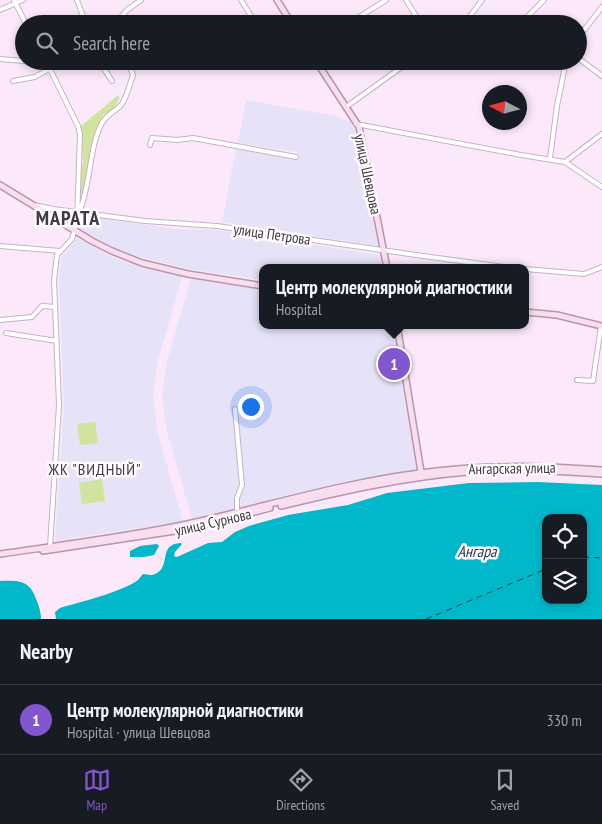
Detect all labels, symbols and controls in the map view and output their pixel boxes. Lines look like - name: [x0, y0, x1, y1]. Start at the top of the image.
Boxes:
- search box: [15, 15, 587, 70]
- icon: search: [33, 29, 61, 57]
- text: Search here: [73, 31, 150, 55]
- north arrow: [482, 85, 527, 130]
- street label: улица Шевцова: [350, 132, 386, 216]
- district label: МАРАТА: [36, 205, 100, 231]
- street label: улица Петрова: [232, 219, 312, 249]
- popup: [259, 264, 529, 329]
- text: Центр молекулярной диагностики: [276, 275, 512, 299]
- text: Hospital: [276, 299, 322, 319]
- pin: 1: [378, 345, 410, 383]
- your location: [238, 394, 264, 420]
- street label: Ангарская улица: [468, 458, 556, 478]
- district label: ЖК "ВИДНЫЙ": [47, 459, 142, 479]
- street label: улица Сурнова: [173, 504, 253, 540]
- map controls: [542, 514, 587, 604]
- button: locate: [542, 514, 587, 559]
- water label: Ангара: [457, 541, 498, 561]
- button: layers: [542, 559, 587, 604]
- text: Nearby: [20, 638, 73, 665]
- text: Центр молекулярной диагностики: [67, 698, 303, 722]
- text: 1: [32, 710, 40, 730]
- text: 330 m: [547, 710, 582, 730]
- text: Hospital · улица Шевцова: [67, 722, 210, 742]
- tab: Map: [83, 766, 111, 814]
- tab: Directions: [276, 766, 325, 814]
- tab: Saved: [490, 766, 519, 814]

